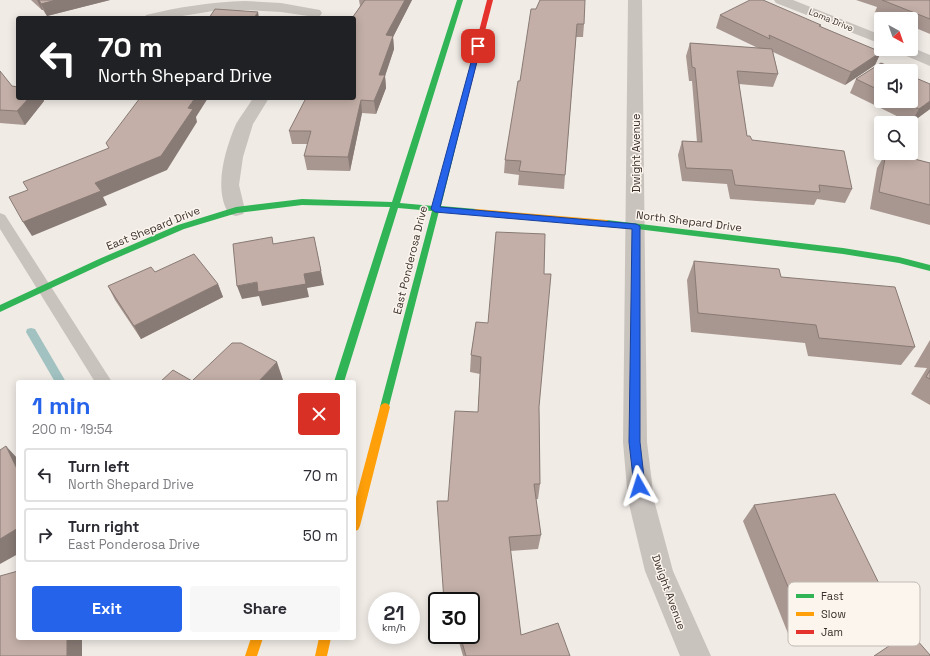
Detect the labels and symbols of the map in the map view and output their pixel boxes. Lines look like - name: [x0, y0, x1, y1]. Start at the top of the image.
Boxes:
- street label: Loma Drive: [807, 6, 855, 34]
- north arrow: [874, 12, 918, 56]
- pin: [461, 29, 495, 63]
- street label: Dwight Avenue: [629, 113, 643, 193]
- street label: East Shepard Drive: [104, 203, 202, 253]
- street label: East Ponderosa Drive: [390, 204, 430, 316]
- street label: North Shepard Drive: [635, 208, 743, 234]
- position arrow: [618, 465, 660, 507]
- street label: Dwight Avenue: [649, 552, 689, 632]
- legend: [788, 582, 920, 646]
- text: Fast: [821, 589, 844, 603]
- speed limit sign: 30: [428, 592, 480, 644]
- text: Slow: [821, 607, 846, 621]
- text: Jam: [821, 625, 843, 639]

